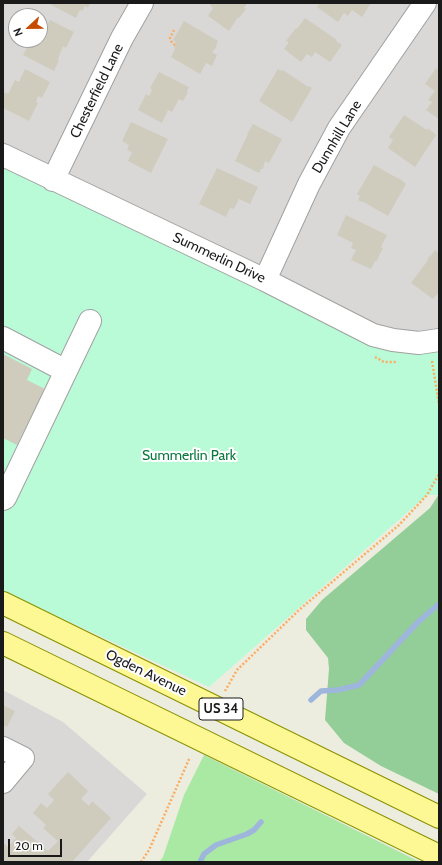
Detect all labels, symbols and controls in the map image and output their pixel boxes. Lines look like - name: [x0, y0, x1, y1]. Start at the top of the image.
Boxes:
- north arrow: [8, 8, 48, 48]
- text: N: [10, 26, 26, 38]
- street label: Chesterfield Lane: [67, 41, 127, 141]
- street label: Dunnhill Lane: [309, 97, 365, 177]
- street label: Summerlin Drive: [170, 229, 268, 287]
- park label: Summerlin Park: [142, 448, 236, 464]
- street label: Ogden Avenue: [103, 646, 189, 700]
- road number: US 34: [199, 698, 243, 720]
- scale bar: [10, 831, 64, 857]
- text: 20 m: [15, 838, 43, 853]

